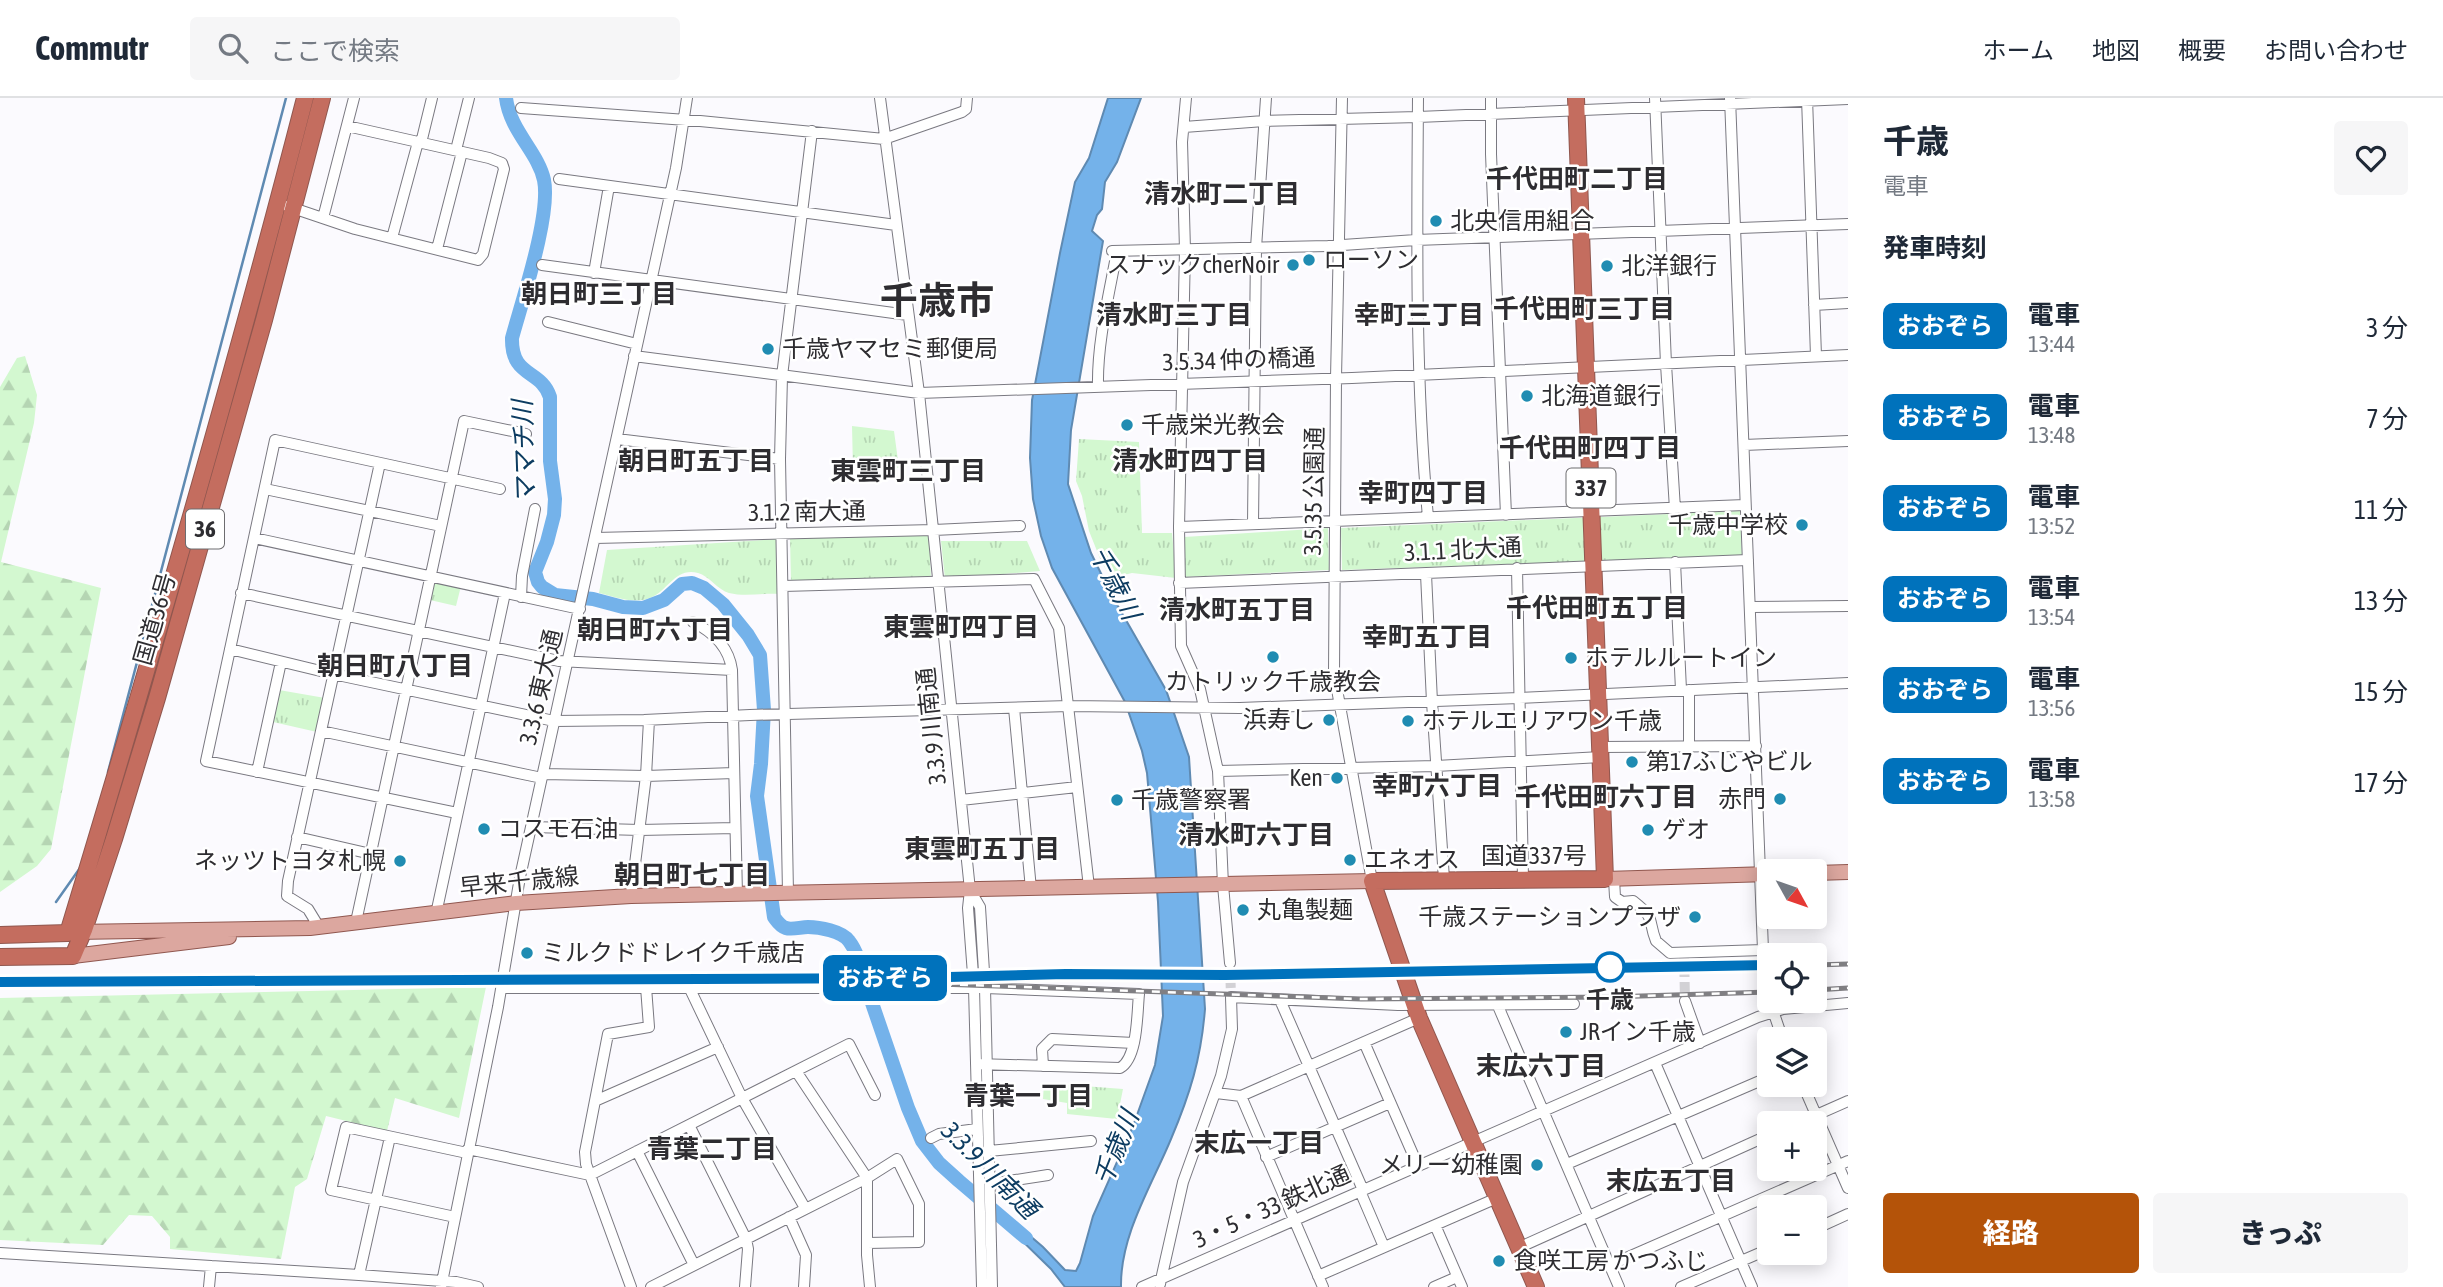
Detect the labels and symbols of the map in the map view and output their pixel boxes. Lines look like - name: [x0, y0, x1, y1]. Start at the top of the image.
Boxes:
- district label: 千代田町二丁目: [1486, 164, 1668, 194]
- district label: 清水町二丁目: [1144, 179, 1300, 209]
- place label: 北央信用組合: [1450, 207, 1594, 234]
- marker: 北央信用組合: [1428, 213, 1444, 229]
- place label: ローソン: [1323, 246, 1419, 273]
- place label: スナックcherNoir: [1106, 251, 1280, 278]
- marker: ローソン: [1301, 252, 1317, 268]
- place label: 北洋銀行: [1621, 252, 1717, 279]
- marker: スナックcherNoir: [1285, 257, 1301, 273]
- marker: 北洋銀行: [1599, 258, 1615, 274]
- district label: 朝日町三丁目: [521, 279, 677, 309]
- district label: 千歳市: [880, 279, 994, 322]
- district label: 千代田町三丁目: [1493, 294, 1675, 324]
- district label: 清水町三丁目: [1096, 300, 1252, 330]
- district label: 幸町三丁目: [1354, 300, 1484, 330]
- place label: 千歳ヤマセミ郵便局: [782, 335, 998, 362]
- marker: 千歳ヤマセミ郵便局: [760, 341, 776, 357]
- street label: 3.5.34 仲の橋通: [1162, 343, 1316, 376]
- place label: 北海道銀行: [1541, 382, 1661, 409]
- marker: 北海道銀行: [1519, 388, 1535, 404]
- water label: ママチ川: [507, 397, 541, 504]
- place label: 千歳栄光教会: [1141, 411, 1285, 438]
- marker: 千歳栄光教会: [1119, 417, 1135, 433]
- street label: 3.5.35 公園通: [1299, 426, 1328, 556]
- district label: 千代田町四丁目: [1499, 433, 1681, 463]
- district label: 朝日町五丁目: [618, 446, 774, 476]
- district label: 清水町四丁目: [1112, 446, 1268, 476]
- district label: 東雲町三丁目: [830, 456, 986, 486]
- road number: 337: [1566, 468, 1616, 508]
- district label: 幸町四丁目: [1358, 478, 1488, 508]
- street label: 3.1.2 南大通: [748, 497, 866, 526]
- road number: 36: [186, 510, 224, 548]
- place label: 千歳中学校: [1668, 511, 1788, 538]
- marker: 千歳中学校: [1794, 517, 1810, 533]
- street label: 3.1.1 北大通: [1404, 533, 1522, 566]
- water label: 千歳川: [1084, 541, 1147, 627]
- street label: 国道36号: [129, 570, 181, 668]
- district label: 千代田町五丁目: [1506, 593, 1688, 623]
- district label: 清水町五丁目: [1159, 595, 1315, 625]
- district label: 東雲町四丁目: [883, 612, 1039, 642]
- district label: 朝日町六丁目: [577, 615, 733, 645]
- district label: 幸町五丁目: [1362, 622, 1492, 652]
- street label: 3.3.6 東大通: [514, 627, 567, 747]
- place label: ホテルルートイン: [1585, 644, 1777, 671]
- marker: カトリック千歳教会: [1265, 649, 1281, 665]
- marker: ホテルルートイン: [1563, 650, 1579, 666]
- district label: 朝日町八丁目: [317, 651, 473, 681]
- street label: 3.3.9 川南通: [912, 666, 951, 786]
- place label: カトリック千歳教会: [1165, 668, 1381, 695]
- place label: 浜寿し: [1243, 706, 1315, 733]
- place label: ホテルエリアワン千歳: [1422, 707, 1662, 734]
- marker: 浜寿し: [1321, 712, 1337, 728]
- marker: ホテルエリアワン千歳: [1400, 713, 1416, 729]
- place label: 第17ふじやビル: [1646, 748, 1813, 775]
- marker: 第17ふじやビル: [1624, 754, 1640, 770]
- place label: Ken: [1289, 764, 1323, 791]
- marker: Ken: [1329, 770, 1345, 786]
- district label: 幸町六丁目: [1372, 771, 1502, 801]
- district label: 千代田町六丁目: [1515, 782, 1697, 812]
- place label: 赤門: [1718, 785, 1766, 812]
- place label: 千歳警察署: [1131, 786, 1251, 813]
- marker: 赤門: [1772, 791, 1788, 807]
- marker: 千歳警察署: [1109, 792, 1125, 808]
- place label: コスモ石油: [498, 815, 618, 842]
- place label: ゲオ: [1662, 816, 1710, 843]
- district label: 清水町六丁目: [1178, 820, 1334, 850]
- marker: コスモ石油: [476, 821, 492, 837]
- marker: ゲオ: [1640, 822, 1656, 838]
- district label: 東雲町五丁目: [904, 834, 1060, 864]
- street label: 国道337号: [1481, 842, 1587, 869]
- place label: エネオス: [1364, 846, 1460, 873]
- place label: ネッツトヨタ札幌: [194, 847, 386, 874]
- marker: エネオス: [1342, 852, 1358, 868]
- marker: ネッツトヨタ札幌: [392, 853, 408, 869]
- north arrow: [1757, 859, 1827, 929]
- district label: 朝日町七丁目: [614, 860, 770, 890]
- street label: 早来千歳線: [458, 862, 580, 901]
- place label: 丸亀製麺: [1257, 896, 1353, 923]
- marker: 丸亀製麺: [1235, 902, 1251, 918]
- place label: 千歳ステーションプラザ: [1418, 903, 1681, 930]
- marker: 千歳ステーションプラザ: [1687, 909, 1703, 925]
- place label: ミルクドドレイク千歳店: [541, 939, 805, 966]
- marker: ミルクドドレイク千歳店: [519, 945, 535, 961]
- marker: 千歳: [1595, 952, 1625, 982]
- line badge: おおぞら: [836, 955, 934, 1001]
- place label: 千歳: [1586, 986, 1634, 1013]
- place label: JRイン千歳: [1580, 1018, 1696, 1045]
- marker: JRイン千歳: [1558, 1024, 1574, 1040]
- district label: 末広六丁目: [1476, 1051, 1606, 1081]
- district label: 青葉一丁目: [963, 1081, 1093, 1111]
- water label: 千歳川: [1087, 1103, 1146, 1190]
- water label: 3.3.9川南通: [935, 1115, 1047, 1227]
- district label: 末広一丁目: [1194, 1128, 1324, 1158]
- district label: 青葉二丁目: [647, 1134, 777, 1164]
- place label: メリー幼稚園: [1379, 1151, 1523, 1178]
- marker: メリー幼稚園: [1529, 1157, 1545, 1173]
- street label: 3・5・33 鉄北通: [1189, 1160, 1354, 1253]
- district label: 末広五丁目: [1606, 1166, 1736, 1196]
- place label: 食咲工房 かつふじ: [1513, 1247, 1708, 1274]
- marker: 食咲工房 かつふじ: [1491, 1253, 1507, 1269]

